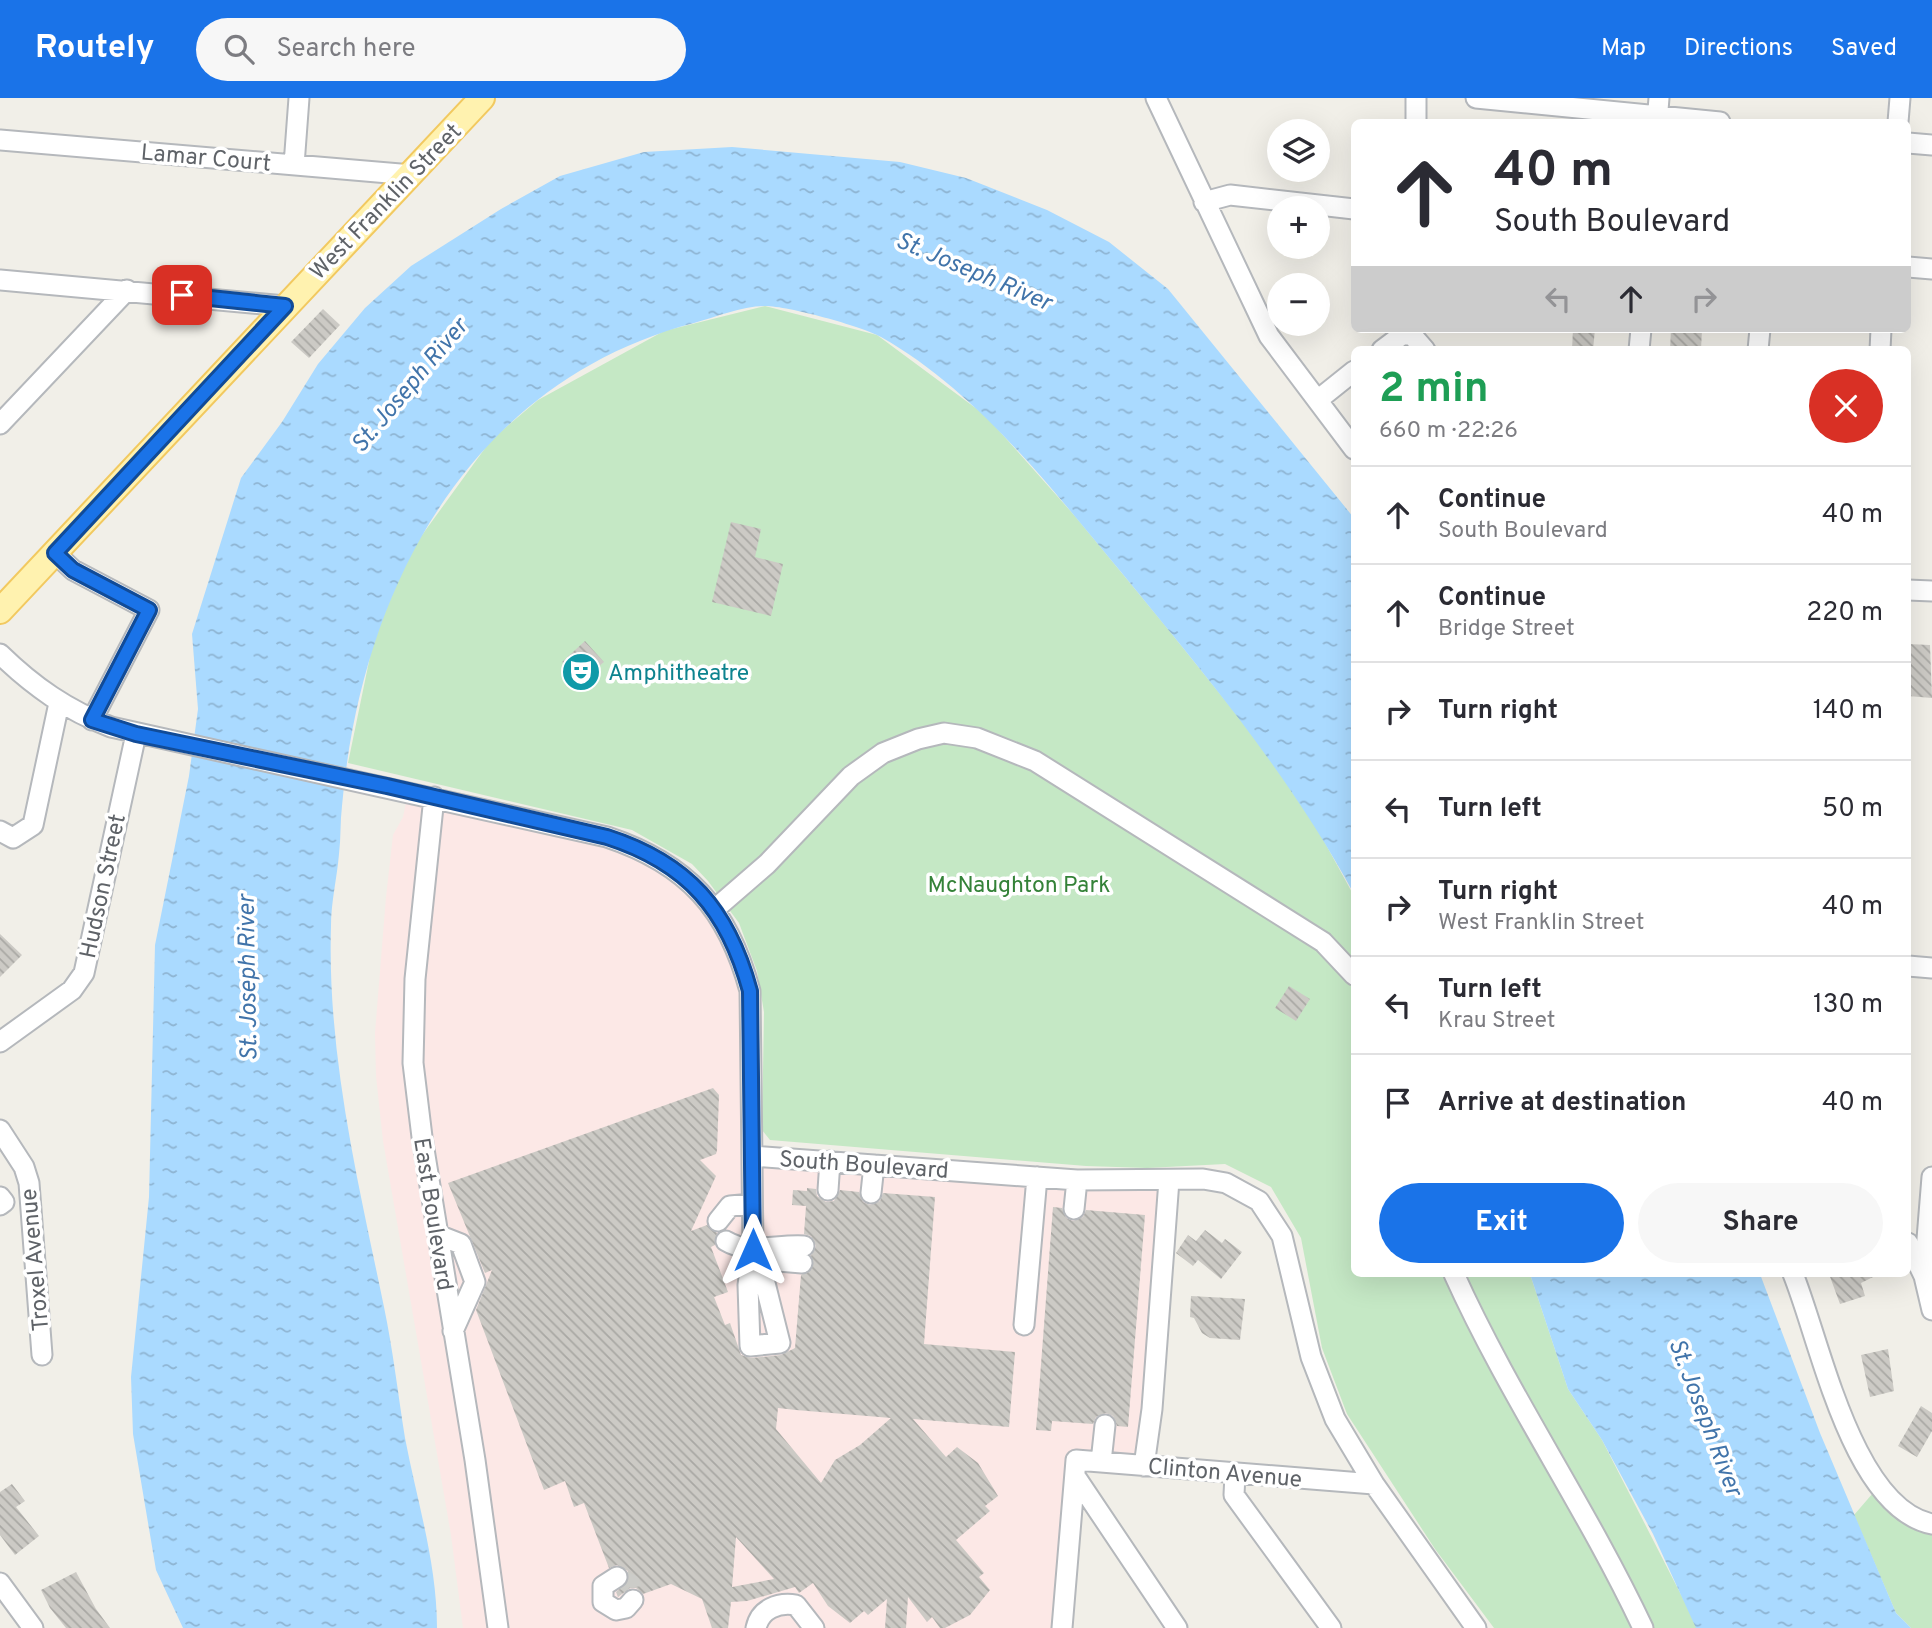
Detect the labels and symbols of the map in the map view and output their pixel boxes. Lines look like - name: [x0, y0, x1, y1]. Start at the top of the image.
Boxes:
- street label: West Franklin Street: [305, 118, 469, 287]
- street label: Lamar Court: [140, 139, 272, 180]
- water label: St. Joseph River: [891, 227, 1057, 320]
- pin: [152, 265, 212, 325]
- water label: St. Joseph River: [346, 311, 477, 460]
- theatre icon: Amphitheatre: [560, 651, 602, 693]
- place label: Amphitheatre: [608, 660, 749, 689]
- street label: Hudson Street: [75, 812, 134, 961]
- park label: McNaughton Park: [927, 872, 1111, 901]
- water label: St. Joseph River: [233, 893, 265, 1061]
- street label: East Boulevard: [405, 1136, 458, 1293]
- street label: South Boulevard: [778, 1146, 950, 1187]
- street label: Troxel Avenue: [16, 1187, 57, 1332]
- position arrow: [716, 1213, 790, 1287]
- water label: St. Joseph River: [1660, 1335, 1749, 1503]
- street label: Clinton Avenue: [1146, 1453, 1303, 1496]

